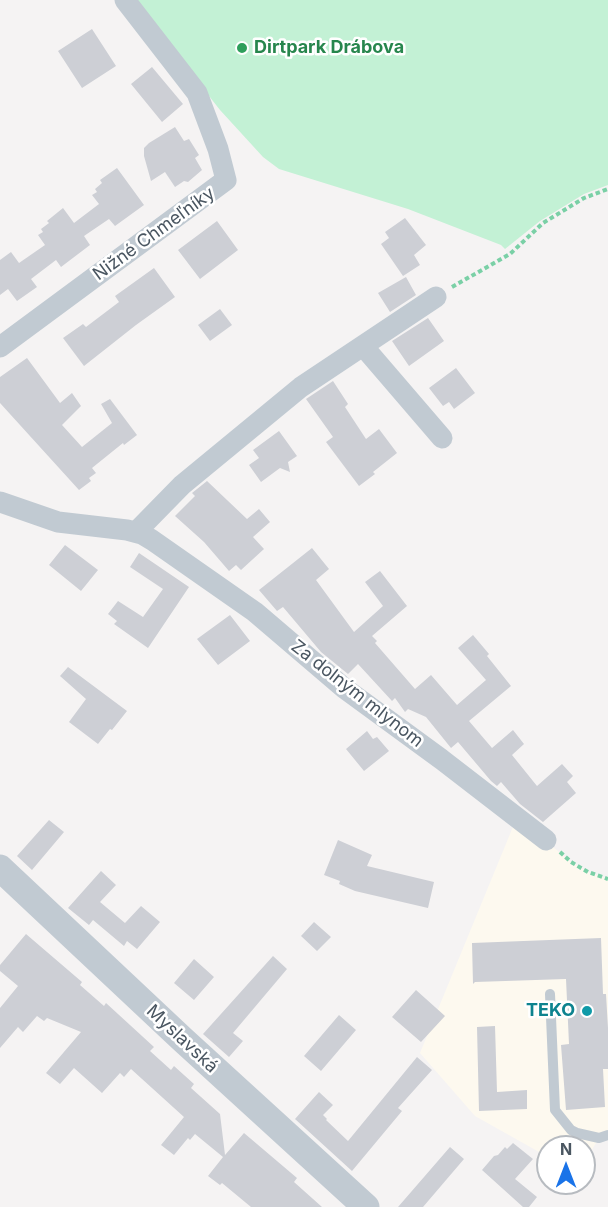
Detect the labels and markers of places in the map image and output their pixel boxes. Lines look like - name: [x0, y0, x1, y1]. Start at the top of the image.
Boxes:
- place label: Dirtpark Drábova: [254, 37, 404, 59]
- marker: Dirtpark Drábova: [235, 41, 249, 55]
- place label: TEKO: [526, 1000, 575, 1022]
- marker: TEKO: [580, 1004, 594, 1018]

